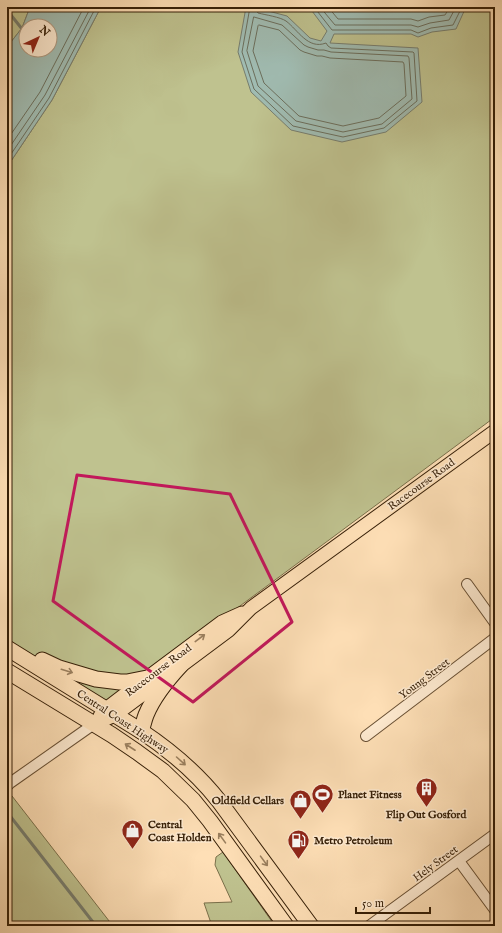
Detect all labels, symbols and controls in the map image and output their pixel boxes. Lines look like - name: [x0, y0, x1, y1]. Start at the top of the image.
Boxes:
- north arrow: [18, 18, 58, 58]
- text: N: [35, 22, 53, 40]
- street label: Racecourse Road: [385, 456, 458, 514]
- one-way arrow: [195, 634, 206, 643]
- street label: Racecourse Road: [123, 641, 195, 700]
- street label: Young Street: [396, 655, 453, 702]
- one-way arrow: [61, 668, 74, 675]
- street label: Central Coast Highway: [74, 687, 171, 757]
- one-way arrow: [124, 743, 136, 751]
- one-way arrow: [176, 756, 186, 765]
- building icon: Flip Out Gosford: [413, 775, 439, 808]
- sports icon: Planet Fitness: [310, 781, 336, 814]
- shop icon: Oldfield Cellars: [287, 787, 313, 820]
- place label: Planet Fitness: [338, 788, 402, 802]
- place label: Oldfield Cellars: [212, 794, 284, 808]
- place label: Flip Out Gosford: [386, 808, 467, 822]
- shop icon: Central Coast Holden: [119, 817, 145, 850]
- place label: Central Coast Holden: [148, 818, 212, 845]
- fuel station icon: Metro Petroleum: [286, 827, 312, 860]
- one-way arrow: [218, 833, 226, 844]
- place label: Metro Petroleum: [314, 834, 393, 848]
- street label: Hely Street: [410, 843, 461, 885]
- one-way arrow: [260, 855, 268, 866]
- scale bar: [356, 889, 430, 915]
- text: 50 m: [362, 896, 384, 911]

